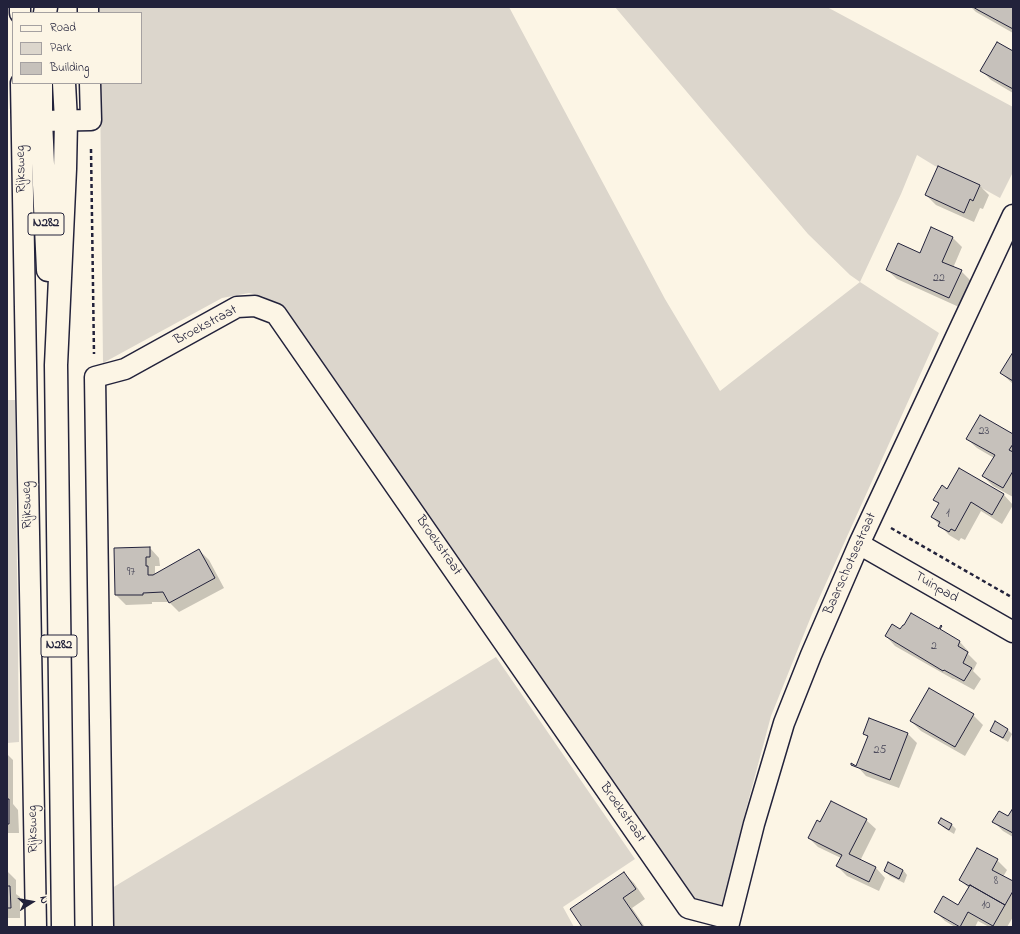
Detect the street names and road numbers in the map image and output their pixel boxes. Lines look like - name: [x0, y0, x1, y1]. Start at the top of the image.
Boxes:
- street label: Rijksweg: [13, 145, 31, 193]
- road number: N282: [28, 213, 64, 235]
- street label: Broekstraat: [171, 302, 241, 350]
- street label: Rijksweg: [19, 481, 37, 529]
- street label: Baarschotsestraat: [821, 510, 881, 618]
- street label: Broekstraat: [411, 513, 465, 579]
- street label: Tuinpad: [911, 569, 961, 607]
- road number: N282: [41, 635, 77, 657]
- street label: Broekstraat: [595, 780, 649, 846]
- street label: Rijksweg: [25, 805, 43, 853]

